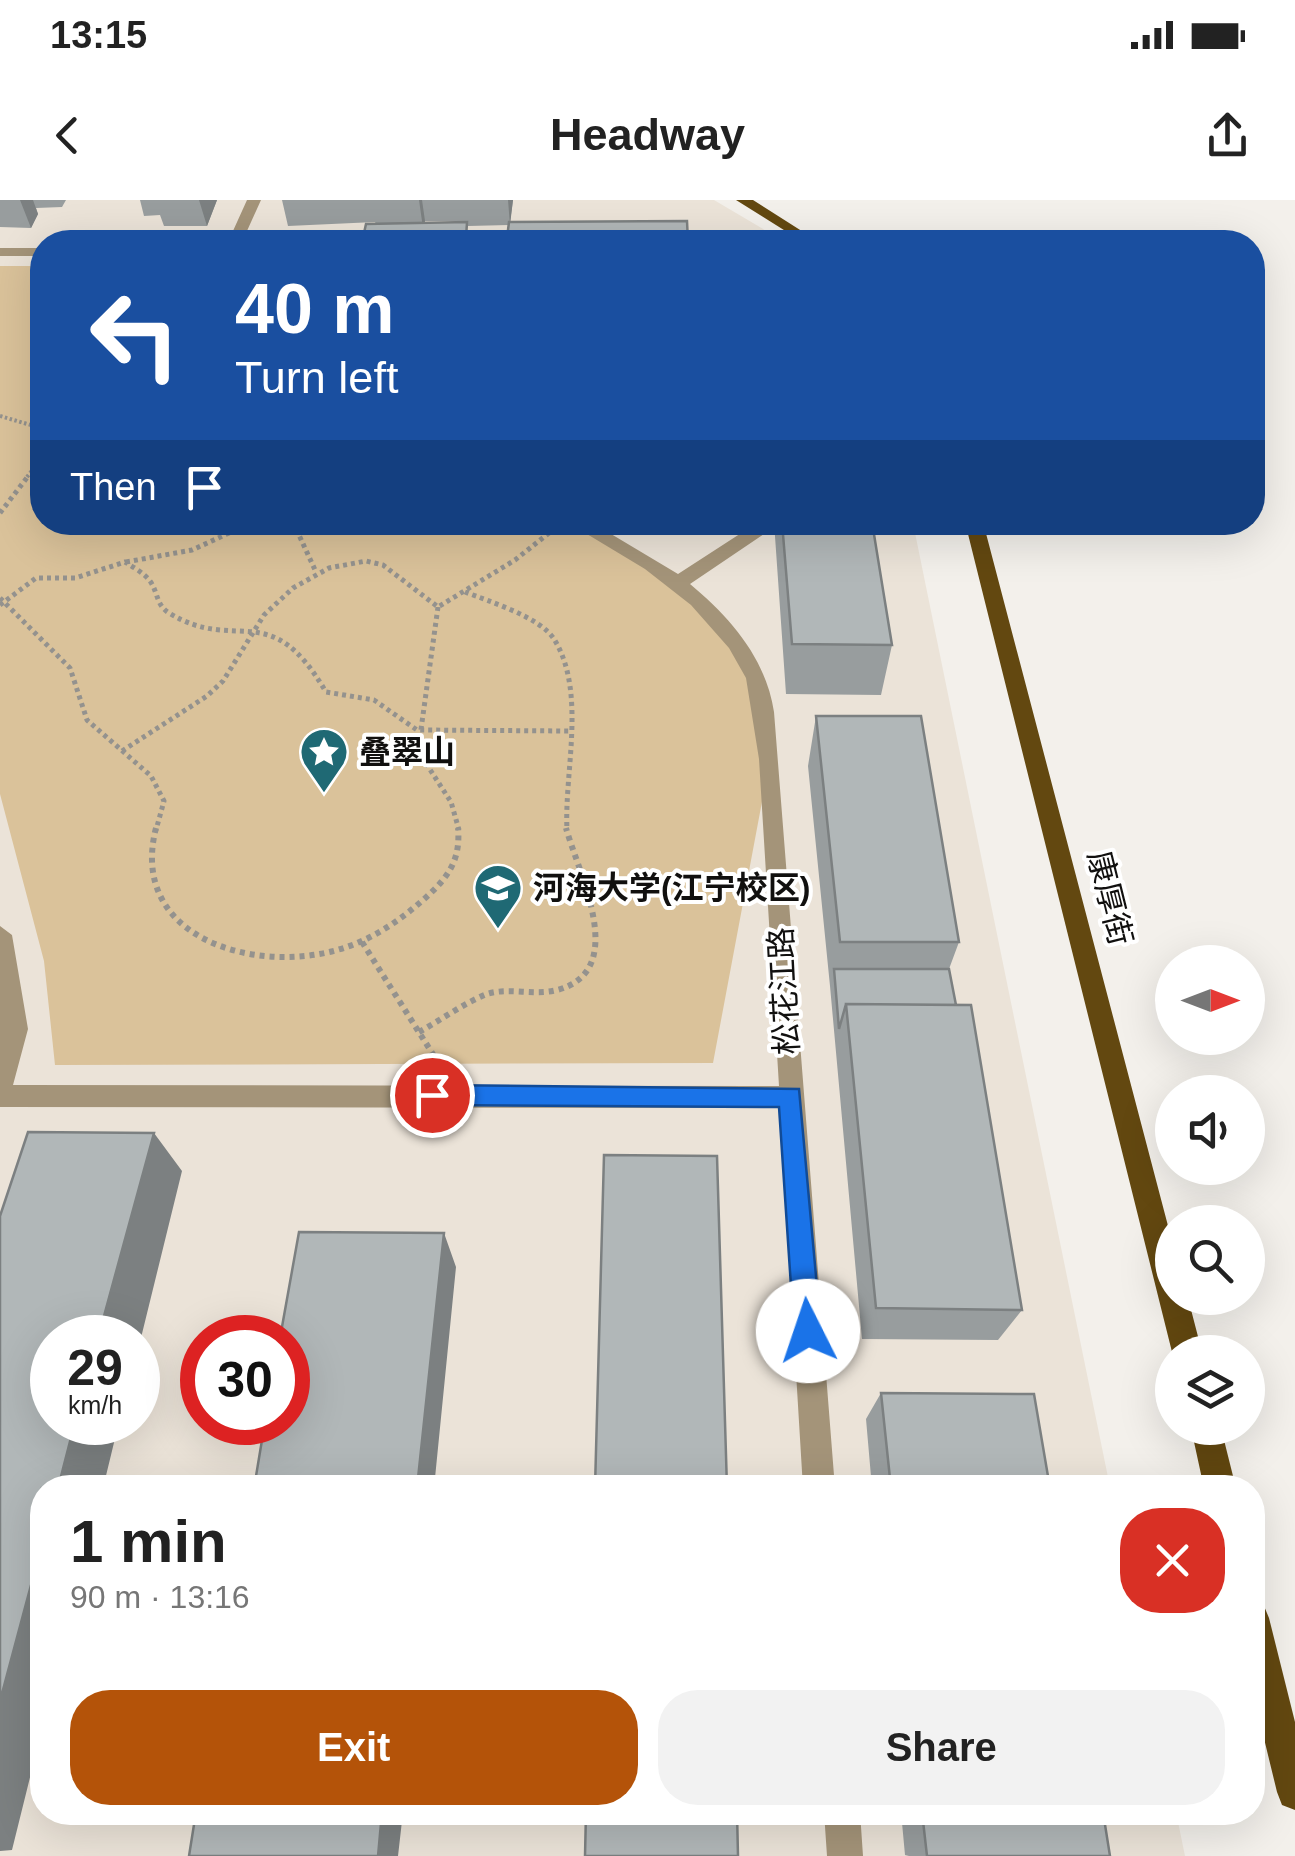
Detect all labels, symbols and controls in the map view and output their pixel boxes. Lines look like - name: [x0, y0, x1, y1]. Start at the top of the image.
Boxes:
- text: 13:15: [50, 14, 147, 56]
- icon: back: [40, 108, 95, 163]
- icon: share: [1200, 108, 1255, 163]
- text: Headway: [550, 109, 745, 160]
- icon: left: [70, 270, 200, 400]
- text: 40 m: [235, 270, 395, 348]
- text: Turn left: [235, 352, 398, 403]
- icon: arrive: [177, 460, 232, 515]
- text: Then: [70, 466, 157, 508]
- place icon: 叠翠山: [298, 726, 350, 794]
- place label: 叠翠山: [359, 734, 455, 770]
- street label: 康厚街: [1081, 847, 1139, 949]
- school or university icon: 河海大学(江宁校区): [472, 862, 524, 930]
- place label: 河海大学(江宁校区): [533, 870, 810, 906]
- street label: 松花江路: [763, 926, 805, 1056]
- north arrow: [1155, 945, 1265, 1055]
- map controls: [1155, 945, 1265, 1445]
- pin: [390, 1053, 475, 1138]
- icon: arrive: [405, 1068, 460, 1123]
- button: sound: [1155, 1075, 1265, 1185]
- button: search: [1155, 1205, 1265, 1315]
- position arrow: [756, 1279, 860, 1383]
- speed limit sign: 30: [180, 1315, 310, 1445]
- button: layers: [1155, 1335, 1265, 1445]
- text: 29: [67, 1340, 123, 1396]
- text: km/h: [68, 1391, 122, 1419]
- text: 1 min: [70, 1508, 227, 1575]
- button: close: [1120, 1508, 1225, 1613]
- text: 90 m · 13:16: [70, 1579, 250, 1615]
- button: Exit: [70, 1690, 638, 1805]
- button: Share: [658, 1690, 1225, 1805]

